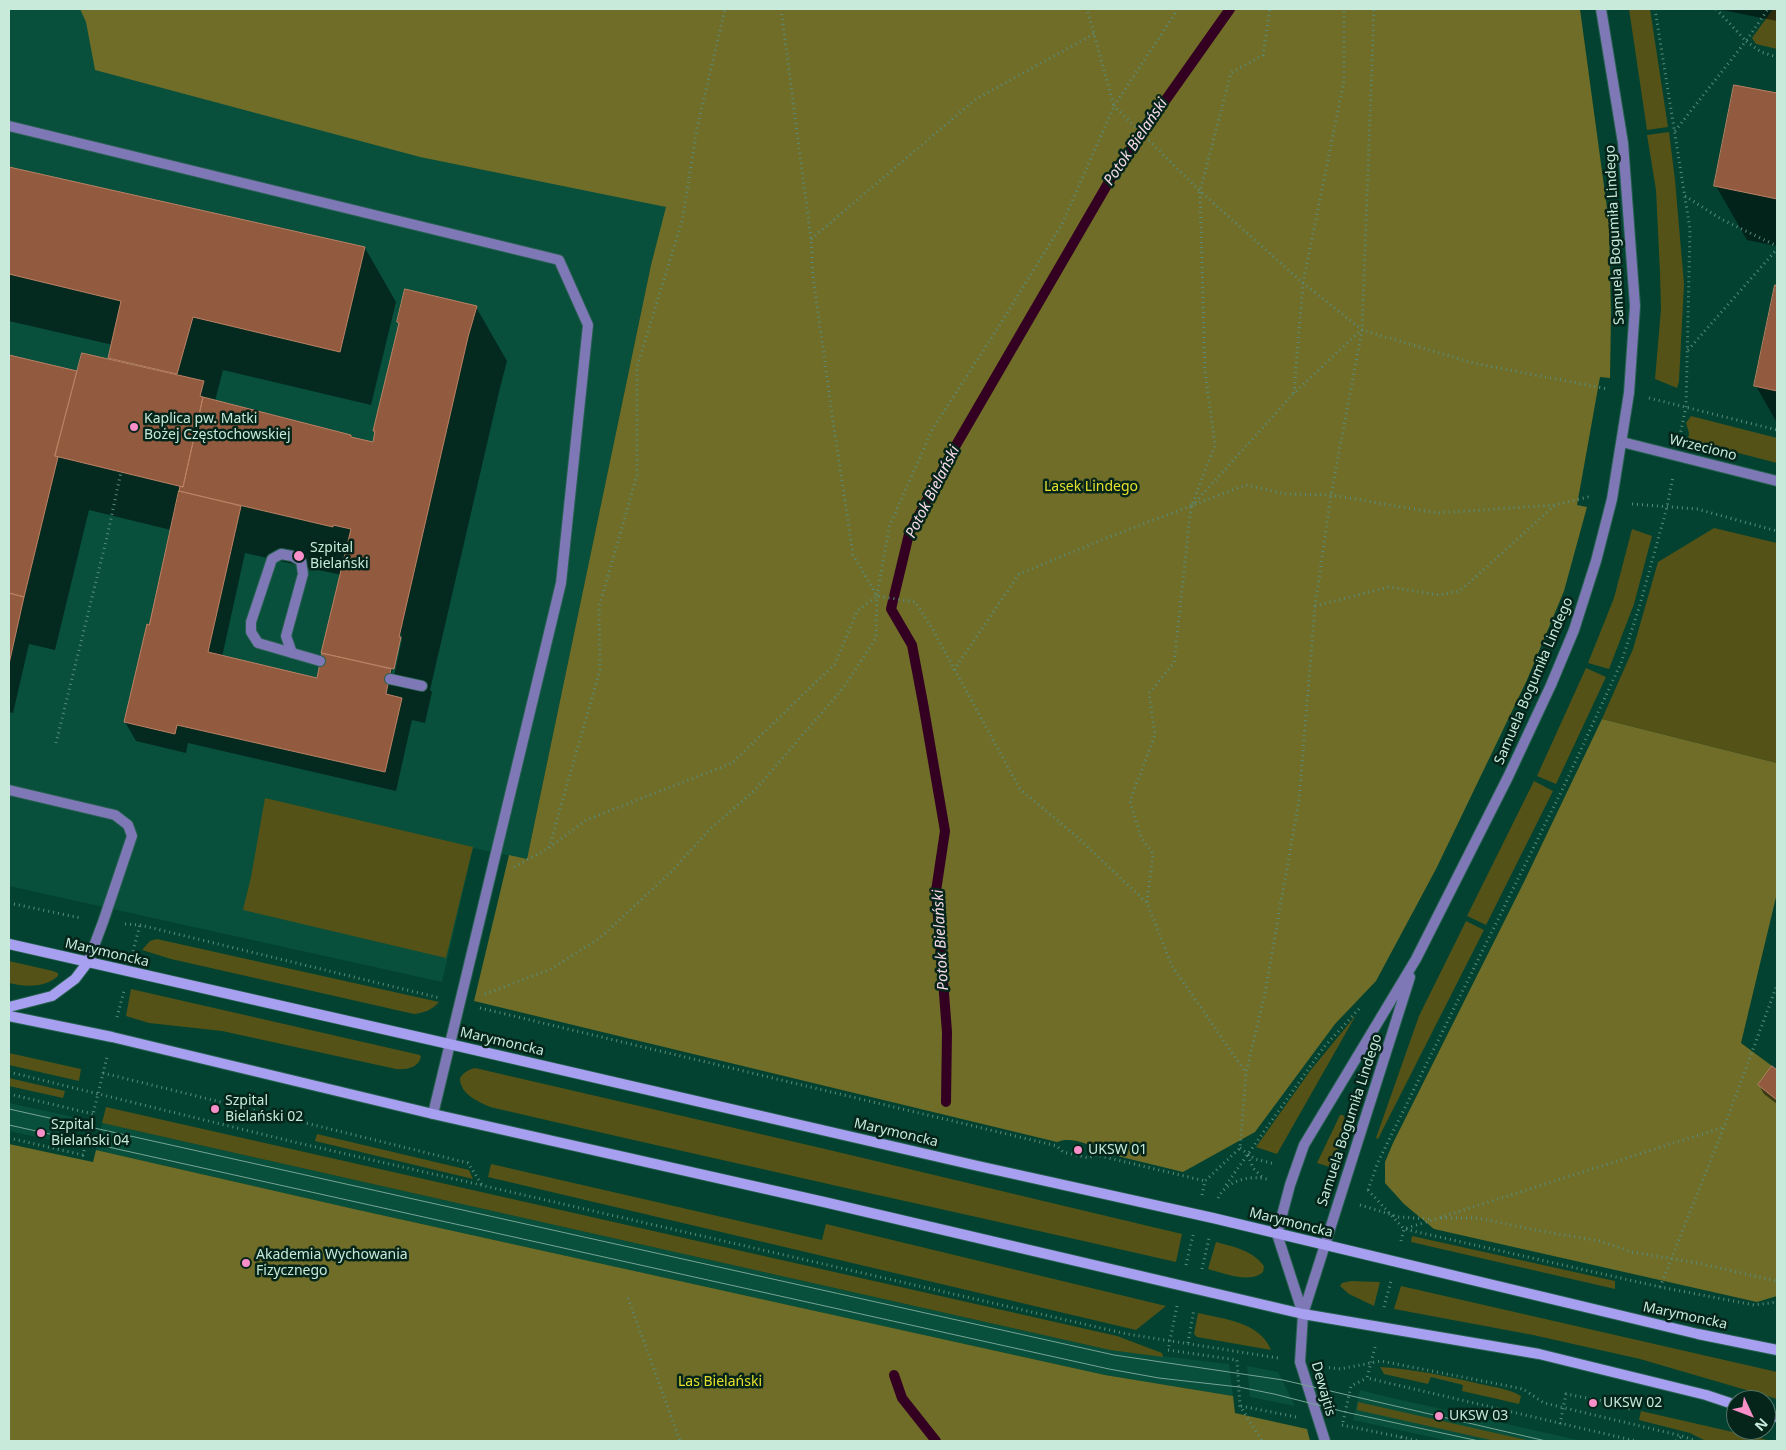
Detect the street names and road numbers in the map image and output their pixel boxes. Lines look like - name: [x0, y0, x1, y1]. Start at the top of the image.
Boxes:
- street label: Samuela Bogumiła Lindego: [1602, 145, 1628, 325]
- street label: Wrzeciono: [1667, 431, 1739, 465]
- street label: Samuela Bogumiła Lindego: [1491, 595, 1577, 767]
- street label: Marymoncka: [63, 935, 151, 971]
- street label: Marymoncka: [458, 1024, 546, 1060]
- street label: Samuela Bogumiła Lindego: [1314, 1032, 1386, 1208]
- street label: Marymoncka: [852, 1115, 940, 1151]
- street label: Marymoncka: [1247, 1204, 1335, 1242]
- street label: Marymoncka: [1641, 1299, 1729, 1333]
- street label: Dewajtis: [1307, 1360, 1339, 1418]

